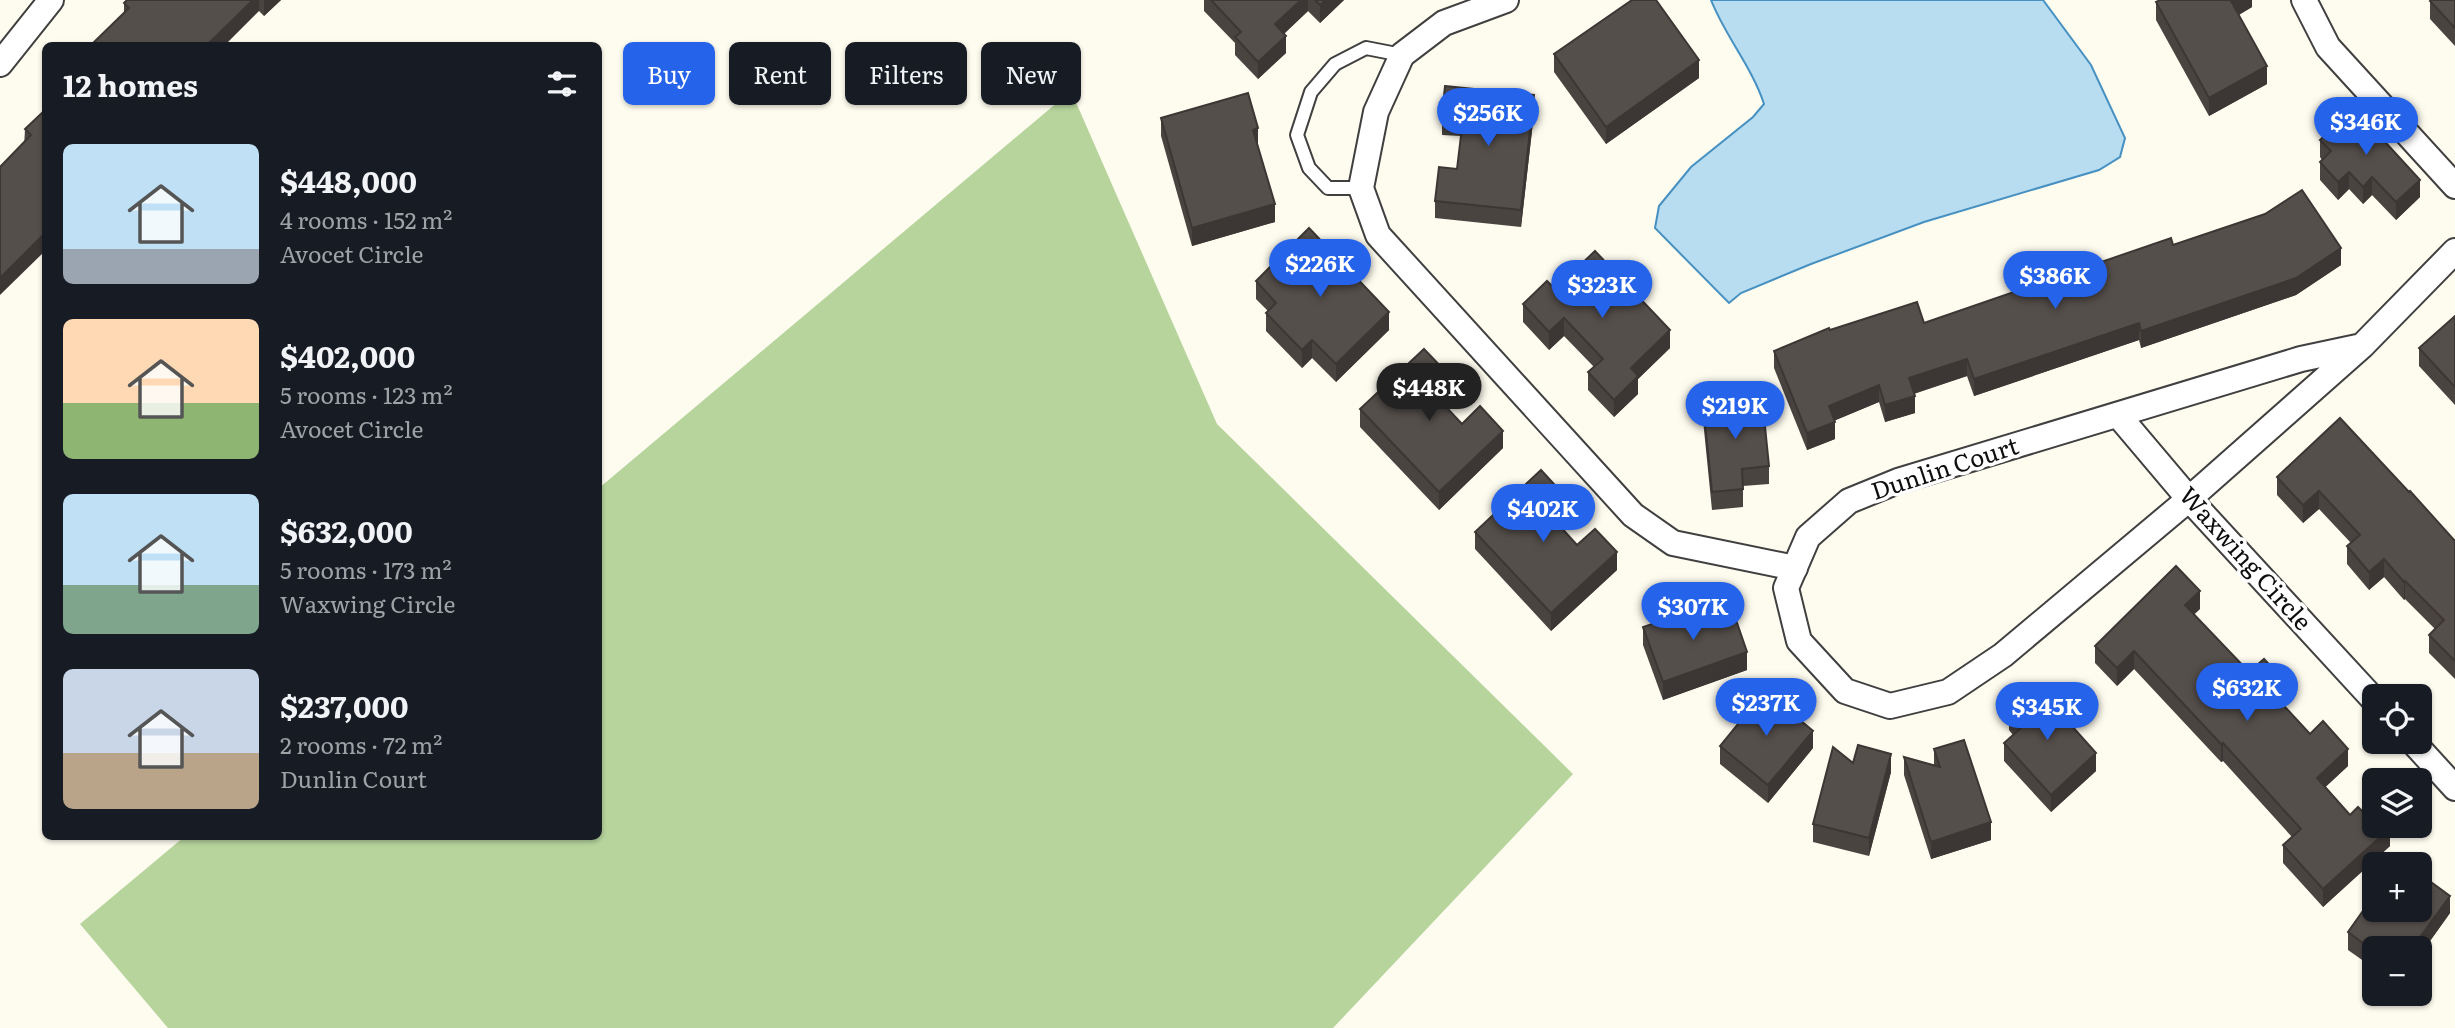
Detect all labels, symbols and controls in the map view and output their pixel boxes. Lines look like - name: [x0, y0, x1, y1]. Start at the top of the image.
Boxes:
- chip: Buy: [623, 42, 715, 105]
- chip: Rent: [729, 42, 831, 105]
- chip: Filters: [845, 42, 967, 105]
- chip: New: [981, 42, 1081, 105]
- text: 12 homes: [63, 62, 198, 106]
- icon: filters: [543, 65, 581, 103]
- pin: $256K: [1439, 88, 1537, 148]
- text: $256K: [1453, 94, 1523, 128]
- pin: $346K: [2317, 97, 2415, 157]
- text: $346K: [2330, 103, 2402, 137]
- text: $448,000: [280, 158, 417, 202]
- icon: home: [119, 172, 203, 256]
- text: 4 rooms · 152 m²: [280, 202, 453, 236]
- text: Avocet Circle: [280, 236, 423, 270]
- pin: $226K: [1271, 240, 1369, 299]
- text: $226K: [1285, 245, 1355, 279]
- pin: $386K: [2006, 252, 2104, 311]
- text: $386K: [2019, 257, 2091, 291]
- pin: $323K: [1553, 260, 1651, 320]
- text: $323K: [1567, 266, 1637, 300]
- text: $402,000: [280, 333, 415, 377]
- icon: home: [119, 347, 203, 431]
- pin: $448K: [1380, 364, 1478, 423]
- text: $448K: [1392, 369, 1466, 403]
- text: 5 rooms · 123 m²: [280, 377, 453, 411]
- pin: $219K: [1686, 382, 1784, 441]
- text: $219K: [1702, 387, 1768, 421]
- text: Avocet Circle: [280, 411, 423, 445]
- street label: Dunlin Court: [1866, 426, 2023, 507]
- street label: Waxwing Circle: [2173, 478, 2321, 637]
- pin: $402K: [1494, 484, 1592, 544]
- text: $402K: [1507, 490, 1579, 524]
- text: $632,000: [280, 508, 413, 552]
- icon: home: [119, 522, 203, 606]
- text: 5 rooms · 173 m²: [280, 552, 452, 586]
- pin: $307K: [1644, 582, 1742, 642]
- text: Waxwing Circle: [280, 586, 455, 620]
- text: $307K: [1657, 588, 1729, 622]
- pin: $632K: [2198, 664, 2296, 723]
- text: $632K: [2212, 669, 2282, 703]
- pin: $237K: [1717, 678, 1815, 738]
- pin: $345K: [1998, 682, 2096, 742]
- text: $237,000: [280, 683, 409, 727]
- text: $237K: [1732, 684, 1800, 718]
- map controls: [2362, 684, 2432, 1006]
- button: locate: [2362, 684, 2432, 754]
- text: $345K: [2012, 688, 2082, 722]
- icon: home: [119, 697, 203, 781]
- text: 2 rooms · 72 m²: [280, 727, 442, 761]
- text: Dunlin Court: [280, 761, 427, 795]
- button: layers: [2362, 768, 2432, 838]
- button: +: [2362, 852, 2432, 922]
- button: −: [2362, 936, 2432, 1006]

